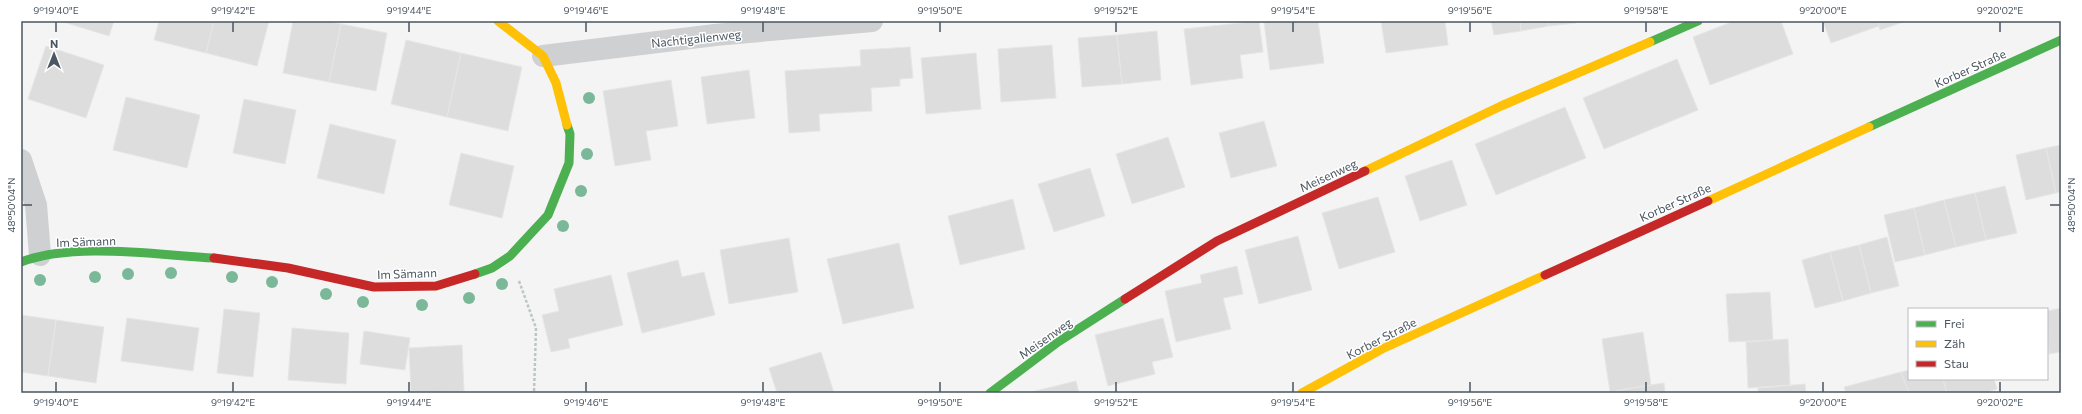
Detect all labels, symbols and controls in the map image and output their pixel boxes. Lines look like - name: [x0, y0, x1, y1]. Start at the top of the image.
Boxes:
- text: 9°19'40"E: [33, 4, 79, 16]
- text: 9°19'42"E: [211, 4, 255, 16]
- text: 9°19'44"E: [387, 4, 431, 16]
- text: 9°19'46"E: [564, 4, 608, 16]
- text: 9°19'48"E: [741, 4, 785, 16]
- text: 9°19'50"E: [917, 4, 963, 16]
- text: 9°19'52"E: [1094, 4, 1138, 16]
- text: 9°19'54"E: [1271, 4, 1315, 16]
- text: 9°19'56"E: [1448, 4, 1492, 16]
- text: 9°19'58"E: [1624, 4, 1668, 16]
- text: 9°20'00"E: [1799, 4, 1847, 16]
- text: 9°20'02"E: [1977, 4, 2023, 16]
- street label: Nachtigallenweg: [650, 26, 742, 50]
- north arrow: [34, 34, 74, 74]
- text: N: [50, 37, 58, 50]
- street label: Korber Straße: [1932, 46, 2008, 90]
- street label: Meisenweg: [1297, 155, 1359, 194]
- text: 48°50'04"N: [5, 178, 17, 232]
- text: 48°50'04"N: [2065, 178, 2077, 232]
- street label: Korber Straße: [1637, 180, 1713, 224]
- street label: Im Sämann: [56, 233, 116, 249]
- street label: Im Sämann: [377, 265, 437, 281]
- legend: [1908, 308, 2048, 380]
- street label: Meisenweg: [1016, 314, 1075, 361]
- street label: Korber Straße: [1344, 314, 1418, 362]
- text: Frei: [1944, 316, 1965, 330]
- text: Zäh: [1944, 336, 1965, 350]
- text: Stau: [1944, 356, 1969, 370]
- text: 9°19'40"E: [33, 396, 79, 408]
- text: 9°19'42"E: [211, 396, 255, 408]
- text: 9°19'44"E: [387, 396, 431, 408]
- text: 9°19'46"E: [564, 396, 608, 408]
- text: 9°19'48"E: [741, 396, 785, 408]
- text: 9°19'50"E: [917, 396, 963, 408]
- text: 9°19'52"E: [1094, 396, 1138, 408]
- text: 9°19'54"E: [1271, 396, 1315, 408]
- text: 9°19'56"E: [1448, 396, 1492, 408]
- text: 9°19'58"E: [1624, 396, 1668, 408]
- text: 9°20'00"E: [1799, 396, 1847, 408]
- text: 9°20'02"E: [1977, 396, 2023, 408]

